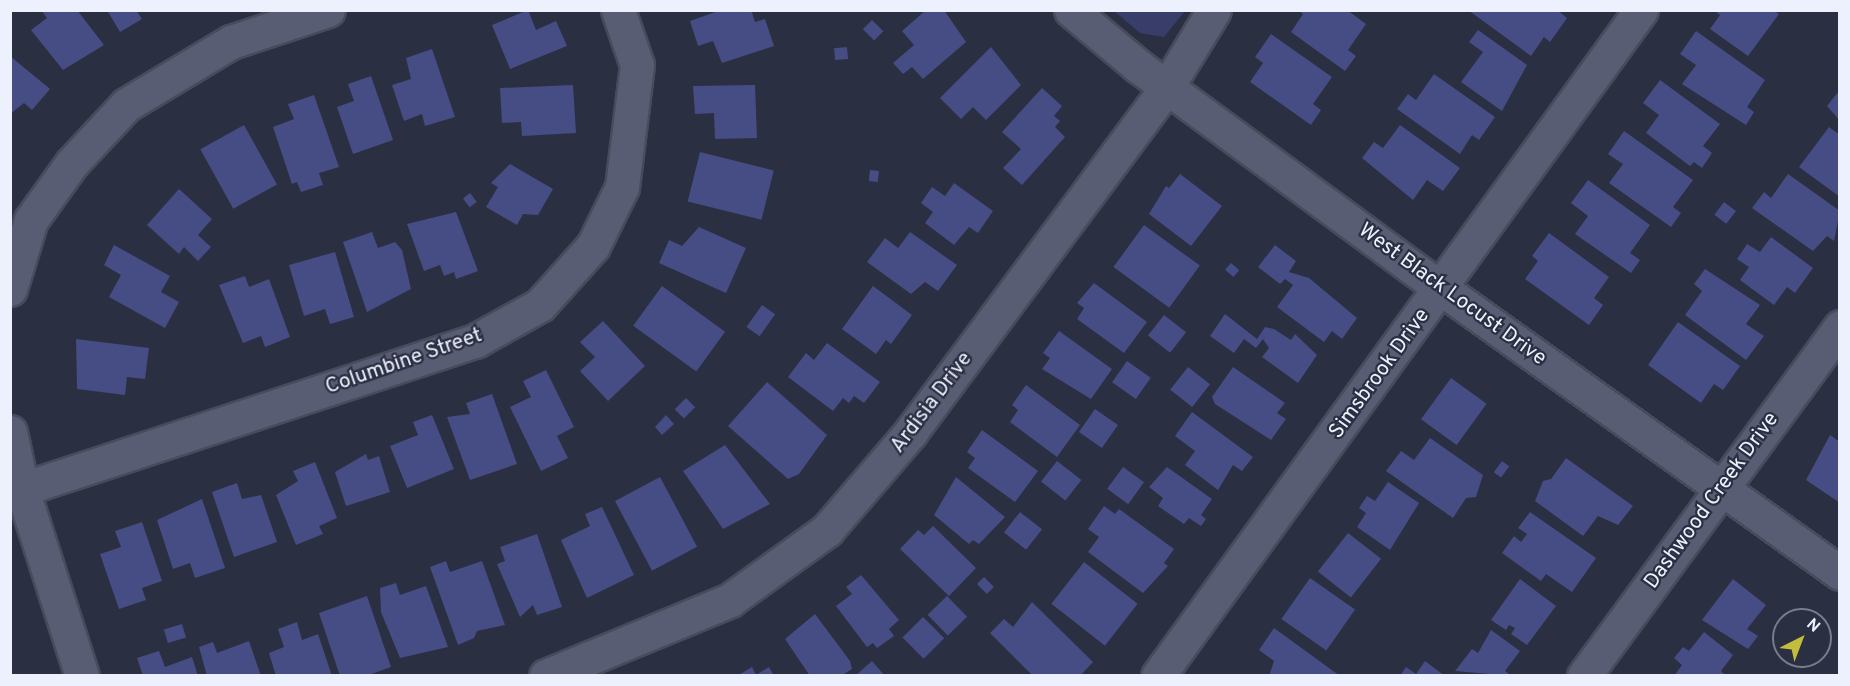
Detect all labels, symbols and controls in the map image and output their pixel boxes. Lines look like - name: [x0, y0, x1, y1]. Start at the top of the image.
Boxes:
- street label: West Black Locust Drive: [1353, 218, 1551, 372]
- street label: Simsbrook Drive: [1324, 304, 1436, 444]
- street label: Columbine Street: [322, 323, 486, 401]
- street label: Ardisia Drive: [886, 348, 978, 458]
- street label: Dashwood Creek Drive: [1639, 408, 1785, 594]
- north arrow: [1772, 608, 1832, 668]
- text: N: [1802, 615, 1824, 637]

